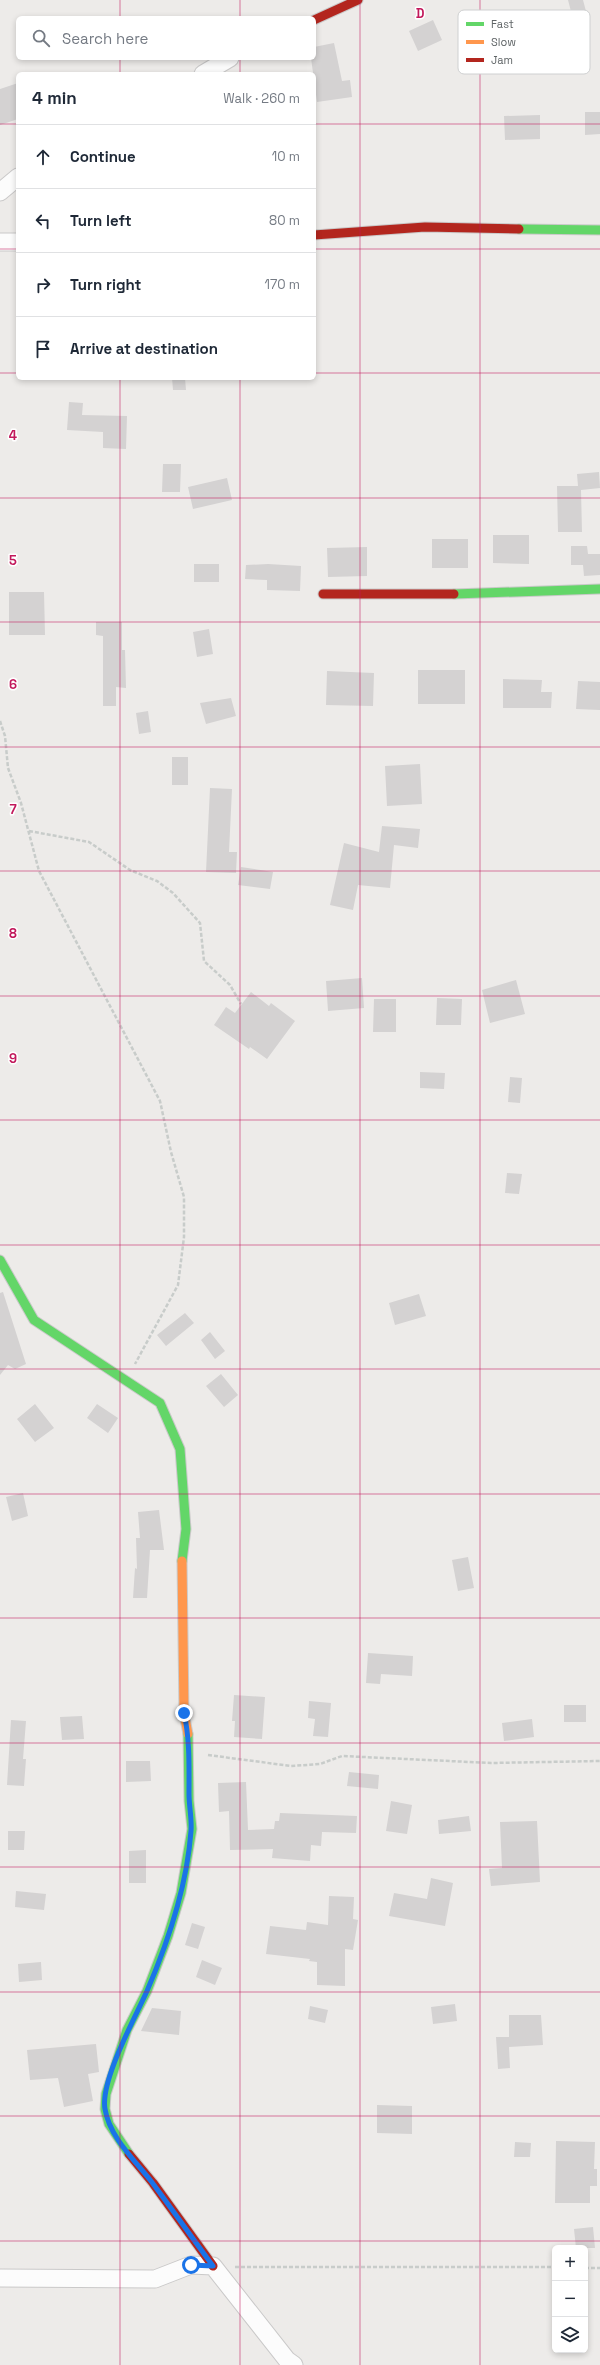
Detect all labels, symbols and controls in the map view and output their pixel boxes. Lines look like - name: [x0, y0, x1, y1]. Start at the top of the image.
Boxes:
- text: D: [416, 5, 425, 22]
- legend: [458, 10, 590, 74]
- search box: [16, 16, 316, 60]
- text: Fast: [491, 17, 514, 31]
- icon: search: [30, 27, 52, 49]
- text: Search here: [62, 29, 148, 48]
- text: Slow: [491, 35, 516, 49]
- text: Jam: [491, 53, 513, 67]
- text: 4 min: [32, 87, 77, 109]
- text: Walk · 260 m: [223, 90, 300, 107]
- icon: ahead: [32, 146, 54, 168]
- text: Continue: [70, 147, 136, 166]
- text: 10 m: [272, 148, 300, 165]
- icon: left: [32, 210, 54, 232]
- text: Turn left: [70, 211, 132, 230]
- text: 80 m: [269, 212, 300, 229]
- icon: right: [32, 274, 54, 296]
- text: Turn right: [70, 275, 141, 294]
- text: 170 m: [264, 276, 300, 293]
- icon: arrive: [32, 338, 54, 360]
- text: Arrive at destination: [70, 339, 218, 358]
- text: 4: [9, 427, 17, 444]
- text: 5: [9, 552, 17, 569]
- text: 6: [9, 676, 17, 693]
- text: 7: [9, 801, 17, 818]
- text: 8: [9, 925, 17, 942]
- text: 9: [9, 1050, 17, 1067]
- route end: [175, 1704, 193, 1722]
- map controls: [552, 2245, 588, 2353]
- button: +: [552, 2245, 588, 2281]
- route start: [182, 2256, 200, 2274]
- button: −: [552, 2281, 588, 2317]
- button: layers: [552, 2317, 588, 2353]

